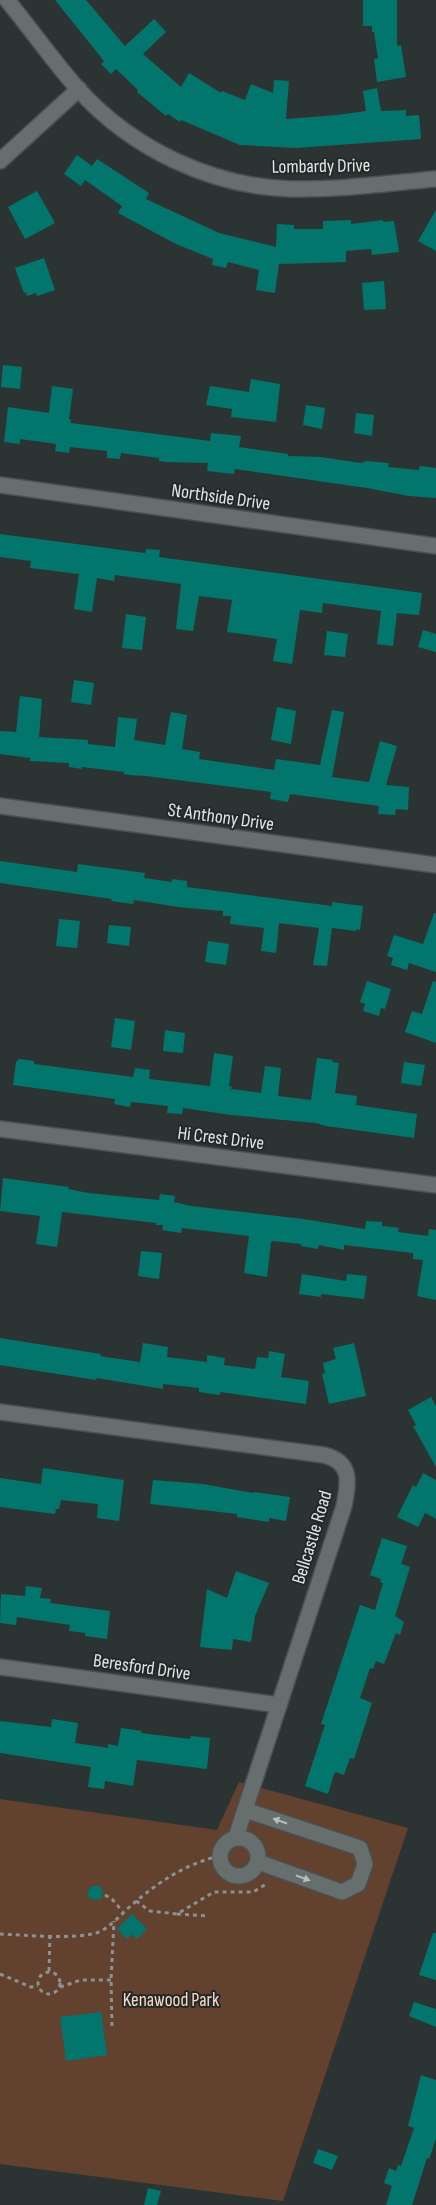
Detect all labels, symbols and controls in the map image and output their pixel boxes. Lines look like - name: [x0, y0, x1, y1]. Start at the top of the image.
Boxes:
- street label: Lombardy Drive: [271, 154, 371, 179]
- street label: Northside Drive: [170, 479, 272, 516]
- street label: St Anthony Drive: [166, 799, 275, 836]
- street label: Hi Crest Drive: [176, 1122, 265, 1155]
- street label: Bellcastle Road: [287, 1488, 338, 1587]
- street label: Beresford Drive: [92, 1649, 192, 1686]
- one-way arrow: [273, 1817, 288, 1825]
- one-way arrow: [296, 1875, 311, 1882]
- park label: Kenawood Park: [123, 1989, 220, 2012]

